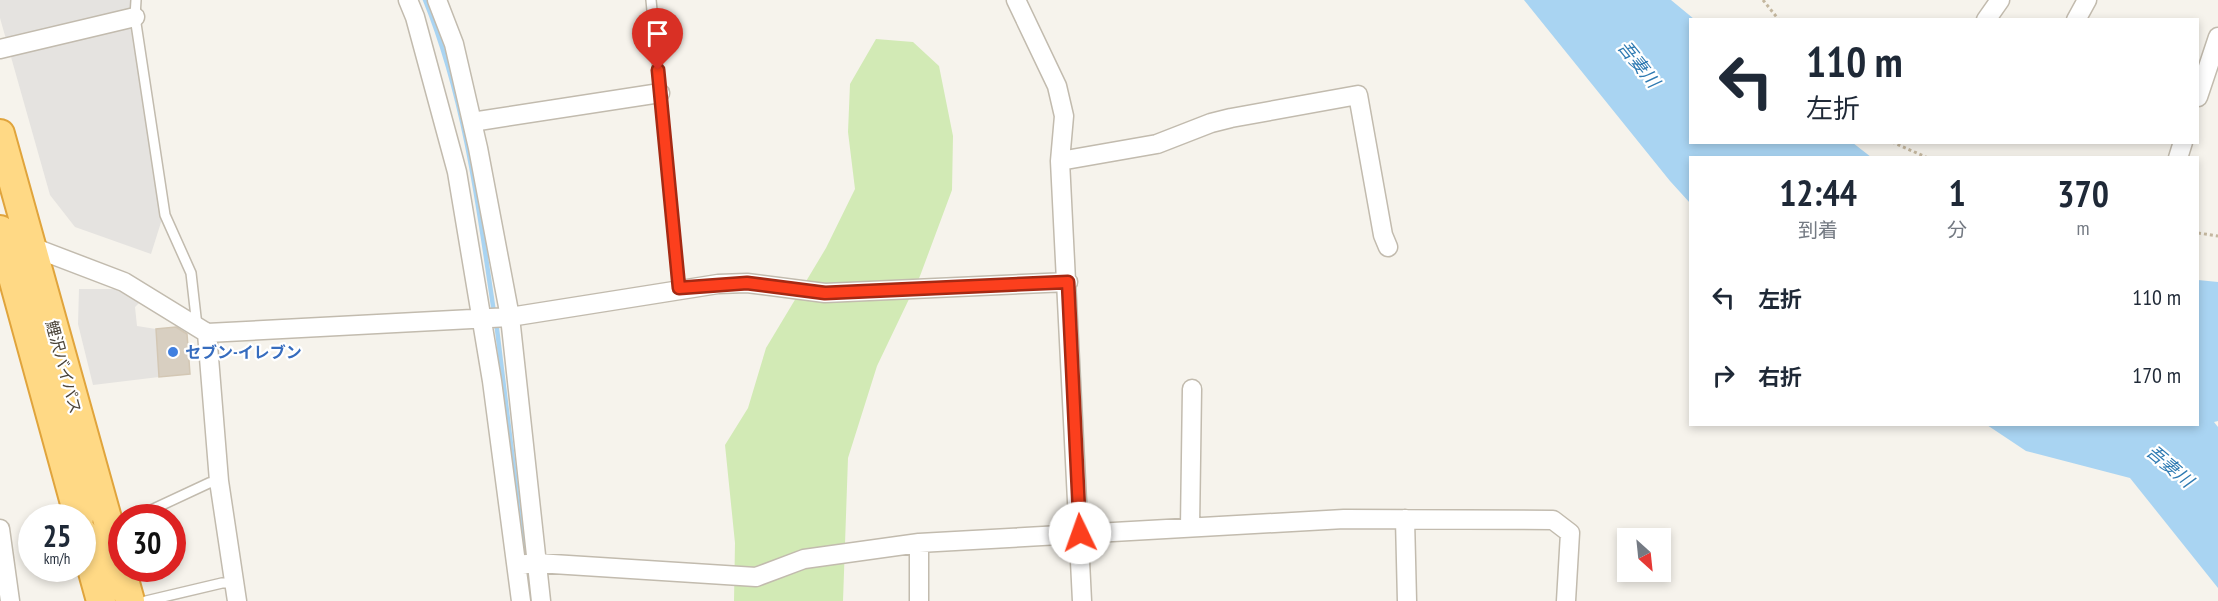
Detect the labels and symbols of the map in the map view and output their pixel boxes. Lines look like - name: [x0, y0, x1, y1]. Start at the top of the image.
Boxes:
- pin: [632, 8, 683, 70]
- water label: 吾妻川: [1613, 36, 1666, 94]
- street label: 鯉沢バイパス: [42, 318, 86, 416]
- place label: セブン-イレブン: [185, 342, 302, 362]
- marker: セブン-イレブン: [166, 345, 180, 359]
- water label: 吾妻川: [2142, 440, 2200, 493]
- position arrow: [1048, 501, 1112, 565]
- speed limit sign: 30: [108, 504, 186, 582]
- north arrow: [1617, 528, 1671, 582]

